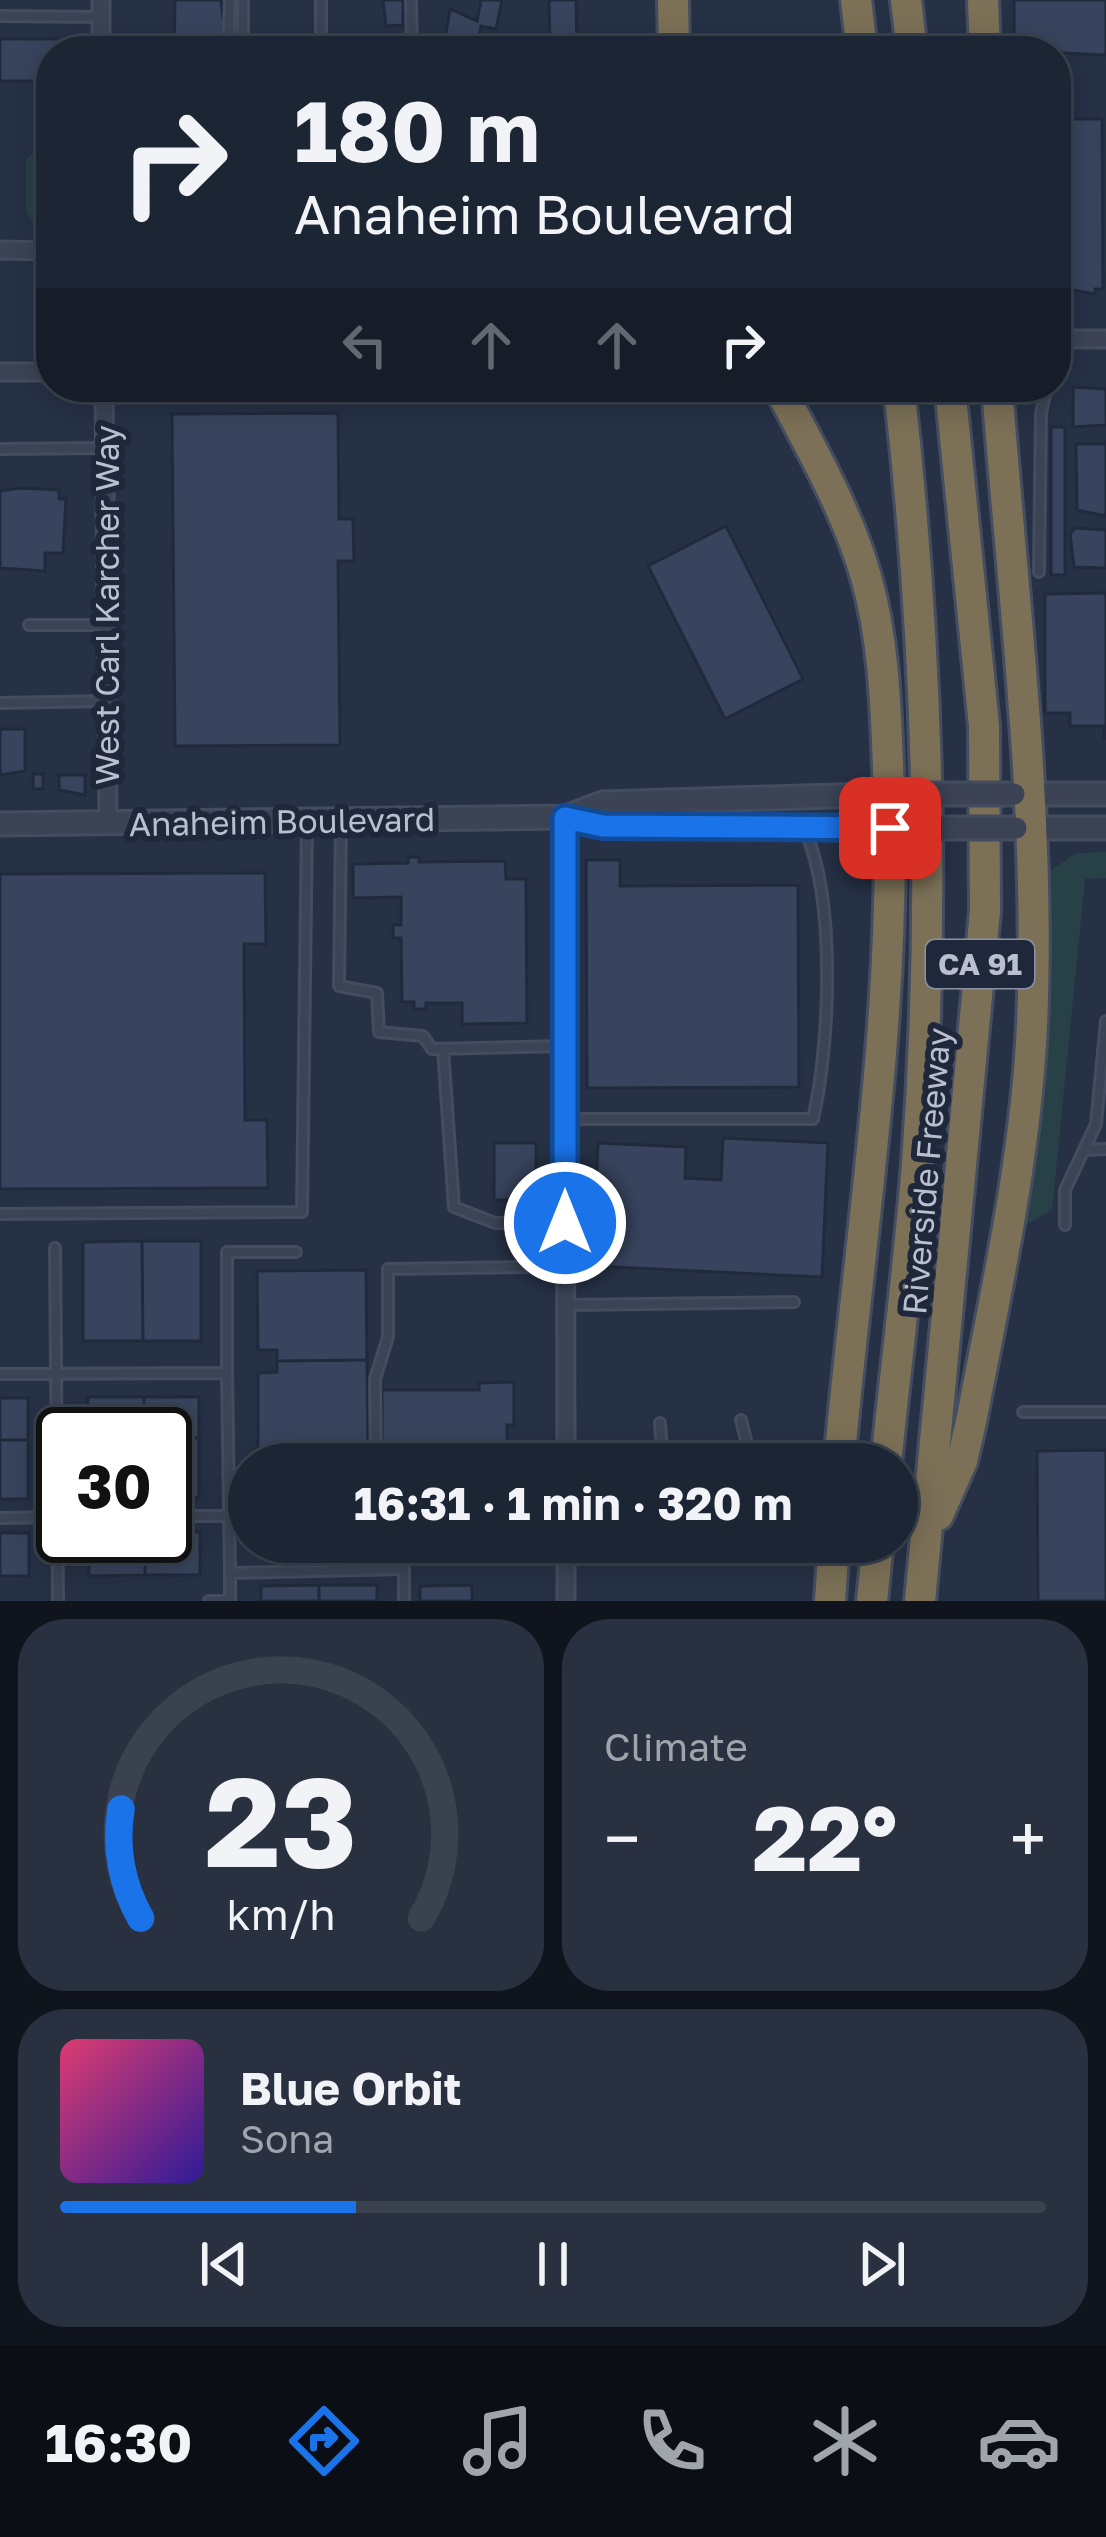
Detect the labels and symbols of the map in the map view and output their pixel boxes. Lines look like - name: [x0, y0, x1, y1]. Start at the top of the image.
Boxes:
- street label: West Carl Karcher Way: [87, 425, 126, 785]
- pin: [839, 777, 941, 879]
- street label: Anaheim Boulevard: [129, 799, 435, 843]
- road number: CA 91: [926, 940, 1034, 988]
- street label: Riverside Freeway: [894, 1026, 958, 1316]
- position arrow: [502, 1160, 628, 1286]
- speed limit sign: 30: [36, 1407, 192, 1563]

